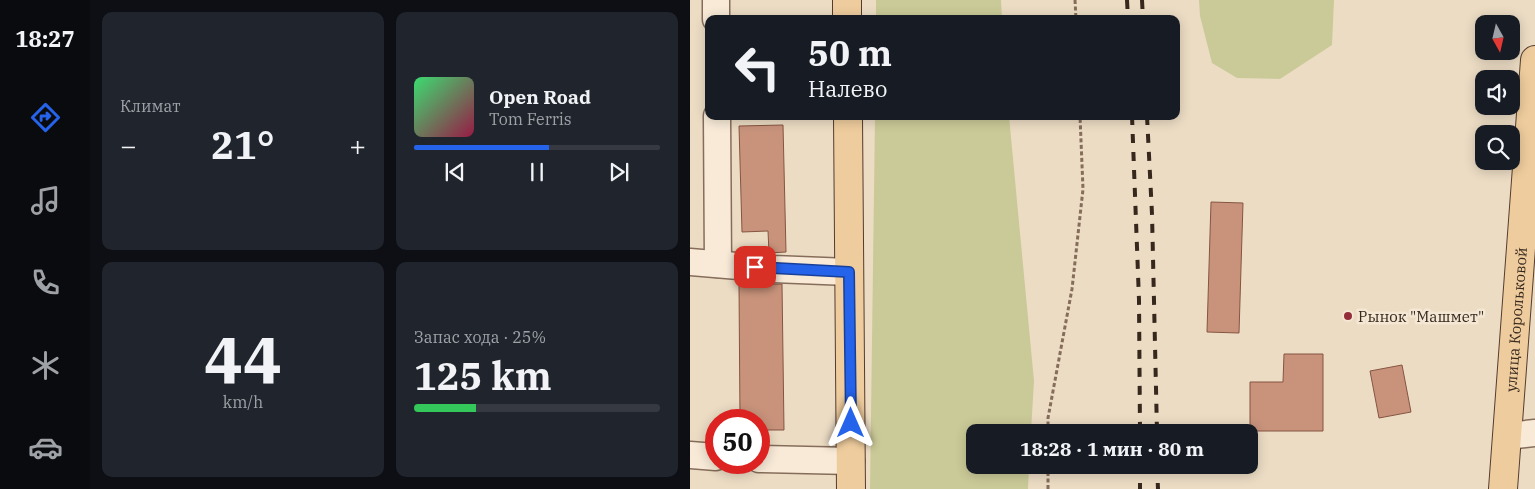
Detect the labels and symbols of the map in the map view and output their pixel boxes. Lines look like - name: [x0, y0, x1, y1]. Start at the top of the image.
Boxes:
- north arrow: [1475, 15, 1520, 60]
- pin: [734, 246, 776, 288]
- street label: улица Корольковой: [1501, 246, 1531, 393]
- place label: Рынок "Машмет": [1358, 307, 1484, 326]
- marker: Рынок "Машмет": [1342, 310, 1354, 322]
- position arrow: [824, 396, 876, 448]
- speed limit sign: 50: [705, 409, 770, 474]

